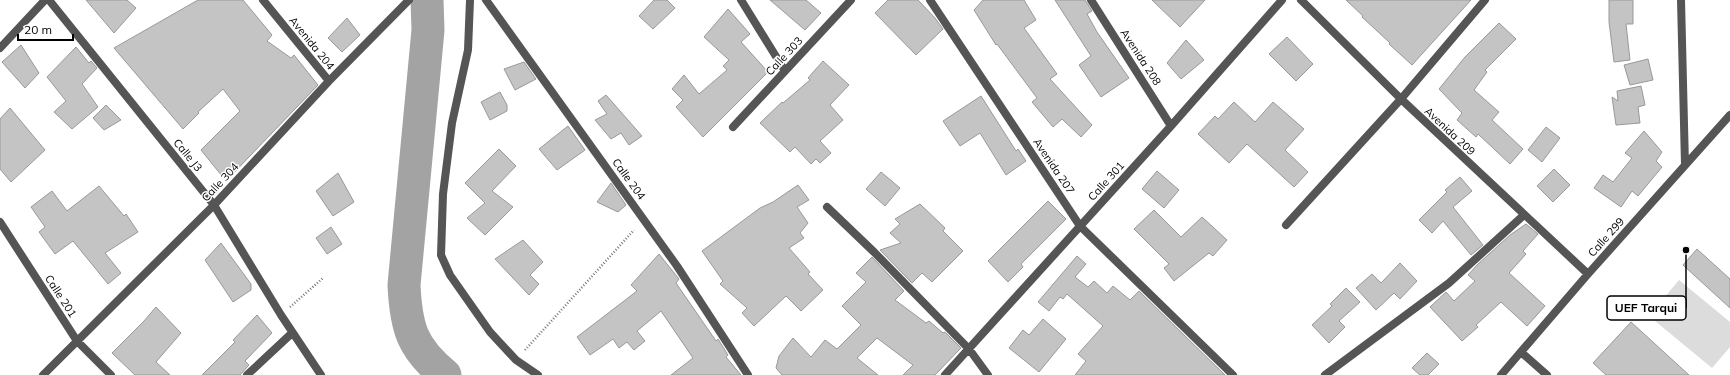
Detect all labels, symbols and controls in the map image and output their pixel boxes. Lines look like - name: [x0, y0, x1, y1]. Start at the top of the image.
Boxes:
- street label: Avenida 204: [286, 14, 338, 73]
- scale bar: [18, 16, 73, 42]
- text: 20 m: [24, 22, 52, 37]
- street label: Avenida 208: [1118, 26, 1165, 88]
- street label: Calle 303: [763, 34, 805, 78]
- street label: Avenida 209: [1422, 104, 1478, 158]
- street label: Avenida 207: [1030, 135, 1078, 197]
- street label: Calle J3: [171, 136, 205, 174]
- street label: Calle 204: [609, 156, 649, 203]
- street label: Calle 304: [199, 159, 242, 204]
- street label: Calle 301: [1085, 159, 1127, 203]
- street label: Calle 299: [1585, 215, 1627, 259]
- street label: Calle 201: [42, 272, 80, 320]
- callout: UEF Tarqui: [1607, 296, 1686, 320]
- text: UEF Tarqui: [1615, 300, 1677, 315]

